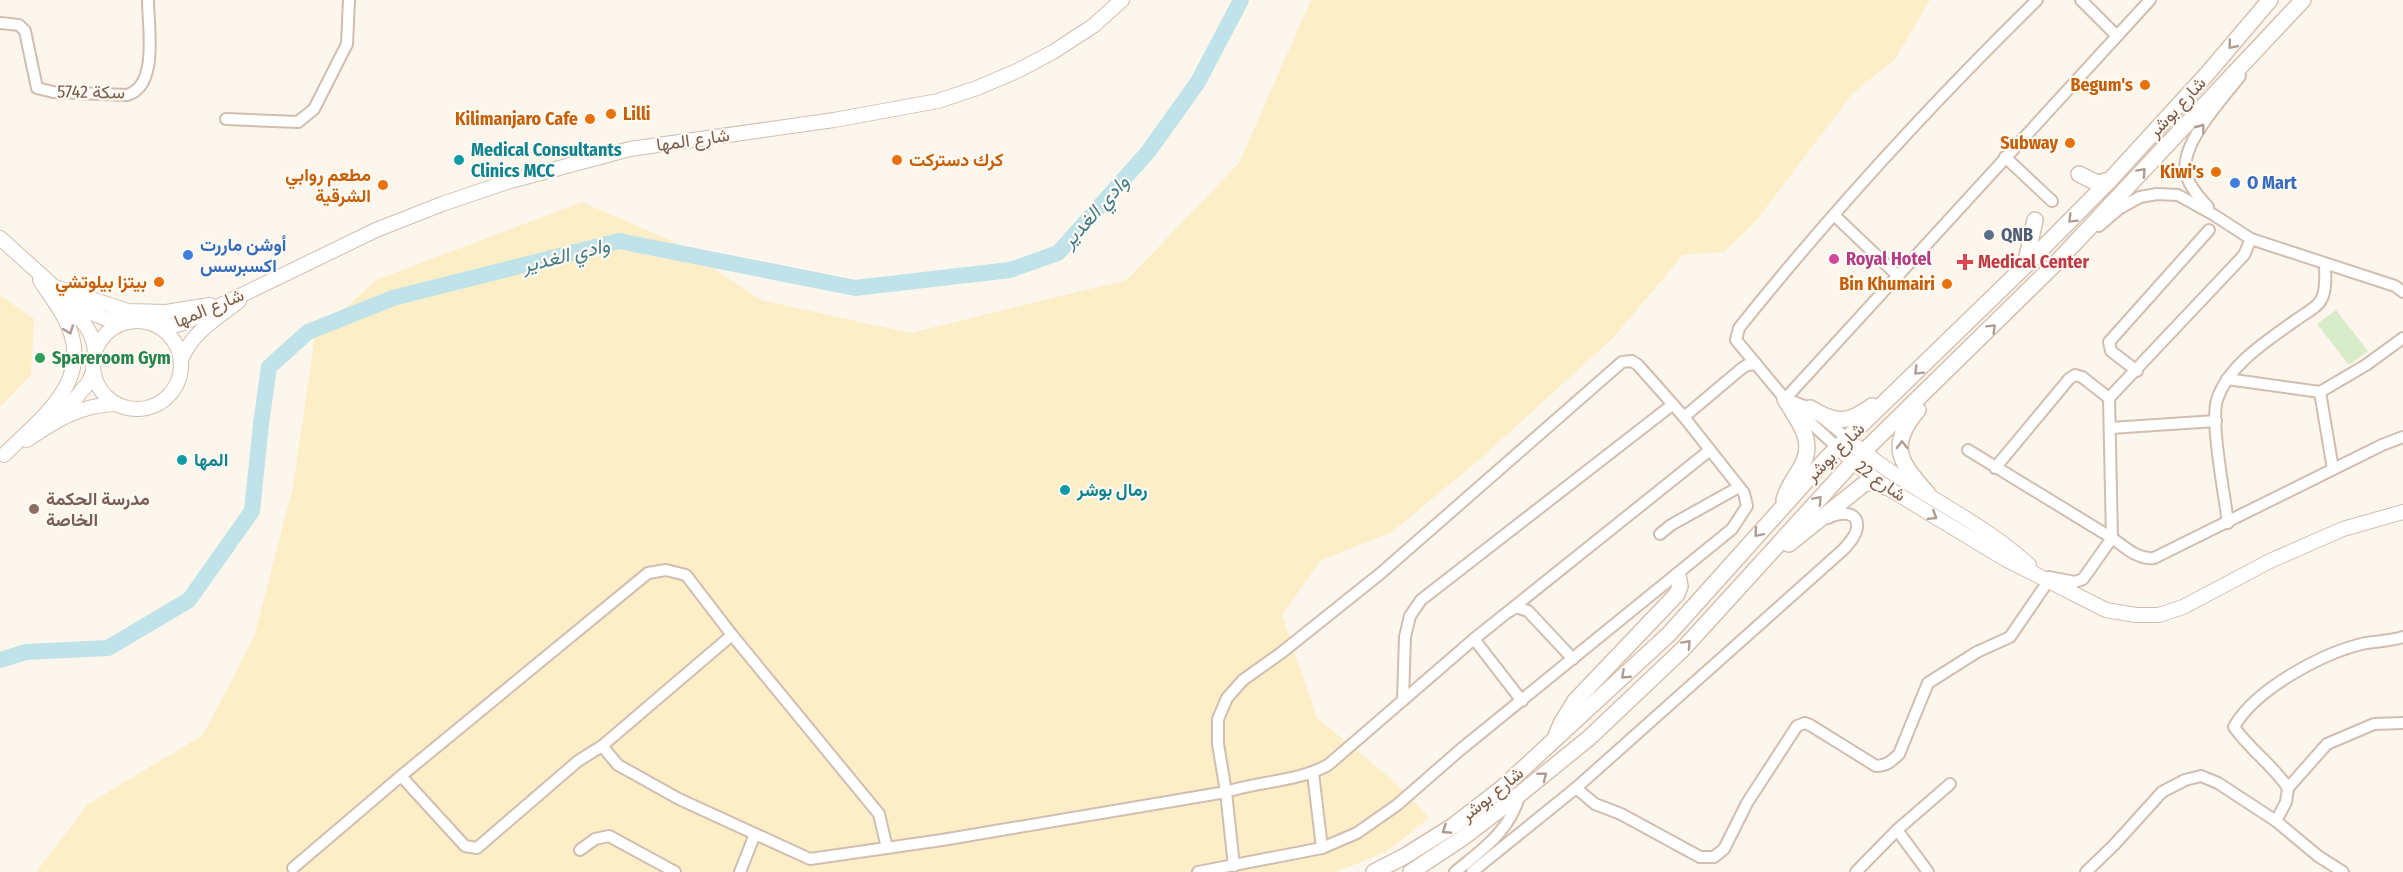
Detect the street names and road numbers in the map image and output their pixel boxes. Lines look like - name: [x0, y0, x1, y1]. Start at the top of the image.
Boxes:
- street label: شارع بوشر: [2143, 72, 2211, 143]
- street label: سكة 5742: [57, 80, 125, 104]
- street label: شارع المها: [655, 124, 731, 157]
- street label: شارع المها: [171, 283, 248, 333]
- street label: شارع بوشر: [1800, 418, 1870, 488]
- street label: شارع 22: [1851, 456, 1910, 507]
- street label: شارع بوشر: [1455, 762, 1529, 828]

